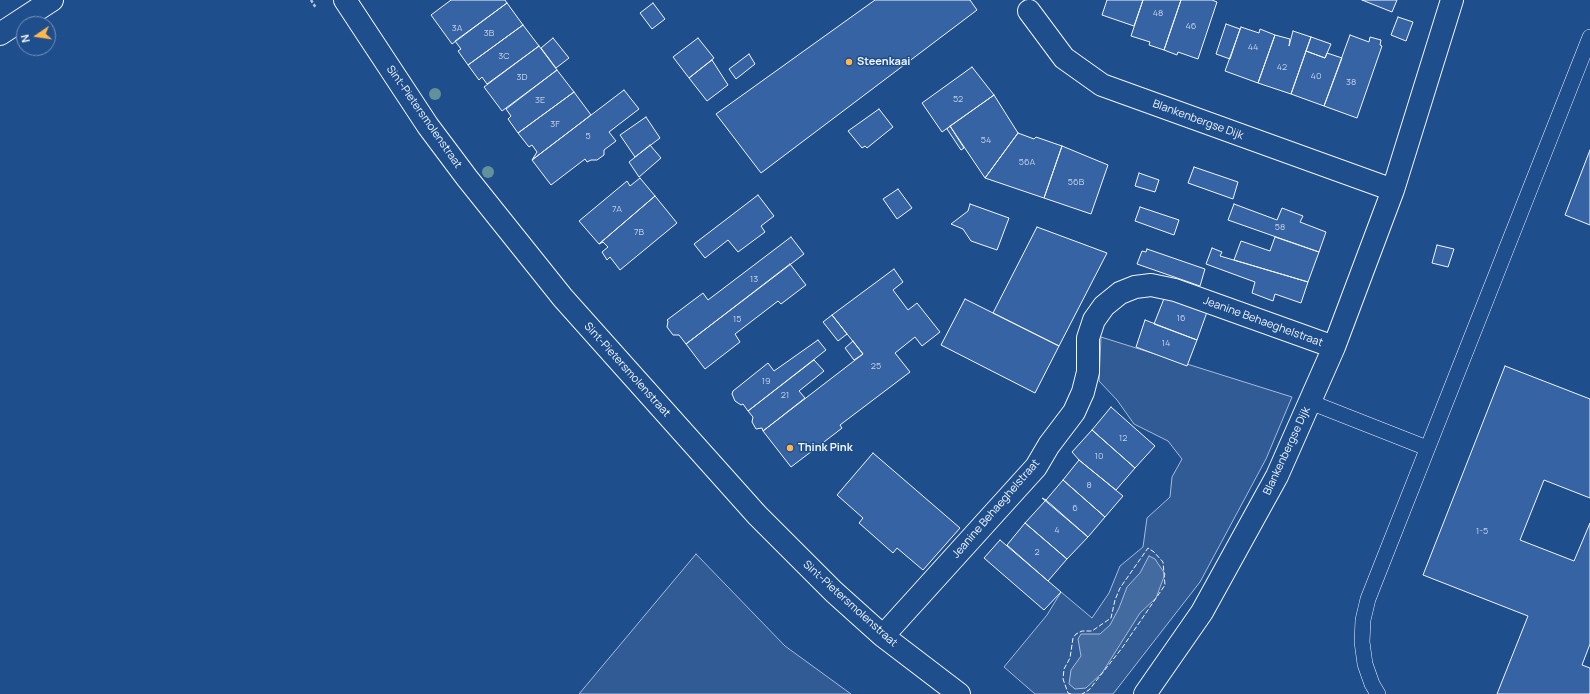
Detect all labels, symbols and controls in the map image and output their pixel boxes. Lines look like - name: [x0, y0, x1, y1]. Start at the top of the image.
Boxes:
- house number: 48: [1153, 8, 1163, 18]
- north arrow: [16, 16, 56, 56]
- house number: 46: [1186, 21, 1196, 31]
- house number: 3A: [452, 23, 462, 33]
- house number: 3B: [484, 28, 494, 38]
- text: N: [17, 33, 33, 44]
- house number: 44: [1248, 42, 1258, 52]
- house number: 3C: [498, 51, 510, 61]
- place label: Steenkaai: [857, 55, 910, 69]
- marker: Steenkaai: [844, 57, 854, 67]
- house number: 42: [1277, 62, 1287, 72]
- street label: Sint-Pietersmolenstraat: [383, 63, 465, 171]
- house number: 40: [1311, 71, 1321, 81]
- house number: 3D: [516, 72, 528, 82]
- house number: 38: [1346, 77, 1356, 87]
- house number: 52: [953, 94, 963, 104]
- house number: 3E: [535, 95, 545, 105]
- street label: Blankenbergse Dijk: [1151, 97, 1245, 143]
- house number: 3F: [550, 119, 560, 129]
- house number: 5: [585, 131, 591, 141]
- house number: 54: [981, 135, 991, 145]
- house number: 56A: [1019, 157, 1035, 167]
- house number: 56B: [1068, 177, 1084, 187]
- house number: 7A: [612, 204, 622, 214]
- house number: 58: [1275, 222, 1285, 232]
- house number: 7B: [634, 227, 644, 237]
- house number: 13: [750, 274, 758, 284]
- street label: Jeanine Behaeghelstraat: [1201, 294, 1325, 350]
- house number: 16: [1176, 313, 1186, 323]
- house number: 15: [733, 314, 741, 324]
- street label: Sint-Pietersmolenstraat: [581, 320, 673, 420]
- house number: 14: [1162, 338, 1170, 348]
- house number: 25: [871, 361, 881, 371]
- house number: 19: [761, 376, 771, 386]
- house number: 21: [781, 390, 789, 400]
- street label: Blankenbergse Dijk: [1261, 405, 1313, 497]
- house number: 12: [1119, 433, 1127, 443]
- place label: Think Pink: [798, 441, 853, 455]
- marker: Think Pink: [785, 443, 795, 453]
- house number: 10: [1095, 451, 1103, 461]
- street label: Jeanine Behaeghelstraat: [949, 457, 1043, 561]
- house number: 8: [1086, 480, 1092, 490]
- house number: 6: [1072, 503, 1078, 513]
- house number: 4: [1054, 525, 1060, 535]
- house number: 1-5: [1476, 526, 1488, 536]
- house number: 2: [1034, 547, 1040, 557]
- street label: Sint-Pietersmolenstraat: [800, 558, 900, 650]

